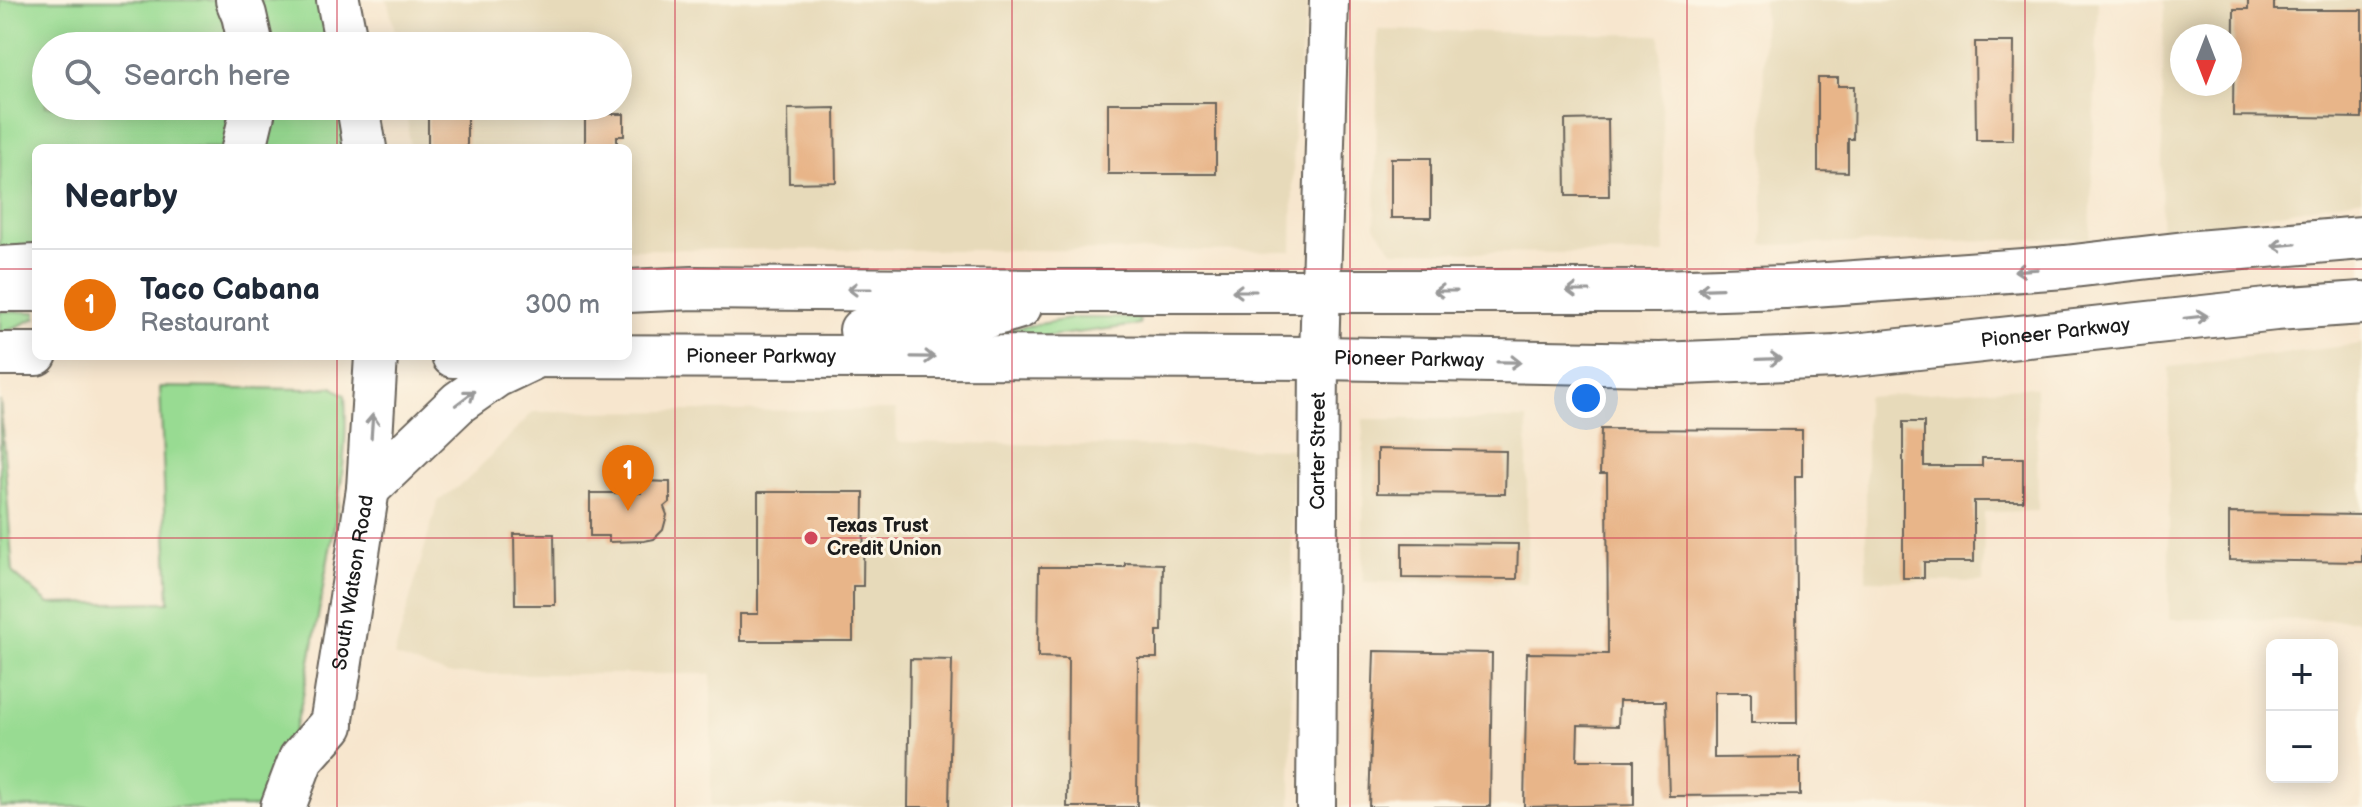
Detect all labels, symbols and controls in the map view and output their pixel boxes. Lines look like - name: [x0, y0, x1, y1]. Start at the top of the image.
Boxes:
- north arrow: [2170, 24, 2242, 96]
- search box: [32, 32, 632, 120]
- icon: search: [60, 54, 104, 98]
- text: Search here: [124, 58, 290, 94]
- text: Nearby: [64, 176, 178, 217]
- one-way arrow: [2271, 238, 2298, 253]
- one-way arrow: [2013, 263, 2040, 278]
- text: Taco Cabana: [140, 272, 320, 308]
- one-way arrow: [846, 281, 873, 297]
- one-way arrow: [1697, 282, 1724, 297]
- one-way arrow: [1231, 283, 1258, 299]
- one-way arrow: [1432, 283, 1459, 299]
- one-way arrow: [1565, 283, 1592, 299]
- text: 1: [85, 290, 95, 321]
- text: 300 m: [525, 290, 600, 321]
- text: Restaurant: [140, 308, 269, 339]
- one-way arrow: [2182, 310, 2209, 325]
- street label: Pioneer Parkway: [1980, 313, 2131, 353]
- street label: Pioneer Parkway: [686, 345, 836, 369]
- street label: Pioneer Parkway: [1334, 346, 1484, 373]
- one-way arrow: [909, 349, 936, 365]
- one-way arrow: [1755, 352, 1782, 367]
- one-way arrow: [1495, 354, 1522, 370]
- your location: [1566, 378, 1606, 418]
- one-way arrow: [454, 389, 476, 406]
- street label: Carter Street: [1306, 392, 1331, 510]
- one-way arrow: [365, 413, 380, 440]
- pin: 1: [602, 445, 654, 511]
- street label: South Watson Road: [328, 493, 379, 672]
- place label: Texas Trust Credit Union: [827, 514, 942, 561]
- marker: Texas Trust Credit Union: [802, 529, 820, 547]
- map controls: [2266, 639, 2338, 783]
- button: +: [2266, 639, 2338, 711]
- button: −: [2266, 711, 2338, 783]

